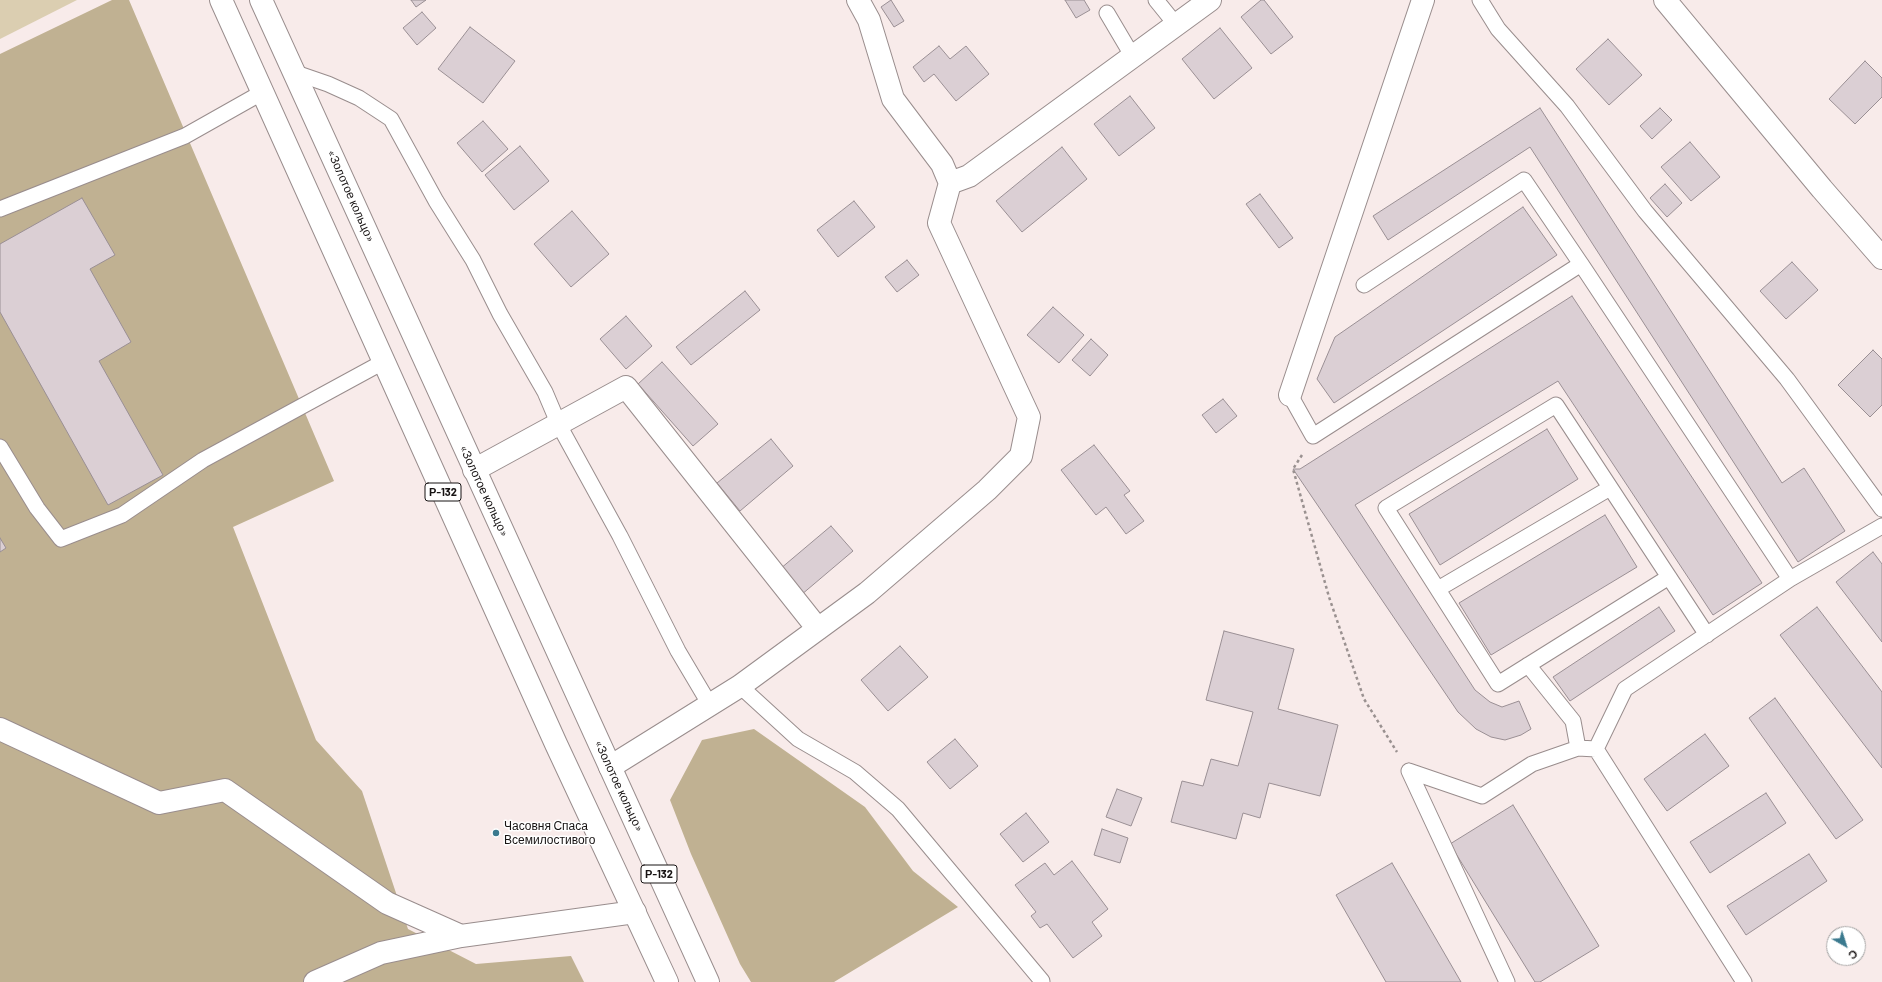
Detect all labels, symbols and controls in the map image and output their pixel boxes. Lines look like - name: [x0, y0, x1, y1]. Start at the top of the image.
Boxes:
- street label: «Золотое кольцо»: [324, 148, 378, 244]
- street label: «Золотое кольцо»: [456, 443, 512, 539]
- road number: Р-132: [425, 483, 461, 501]
- street label: «Золотое кольцо»: [591, 738, 647, 834]
- place label: Часовня Спаса Всемилостивого: [504, 819, 595, 847]
- marker: Часовня Спаса Всемилостивого: [491, 828, 501, 838]
- road number: Р-132: [641, 865, 677, 883]
- north arrow: [1826, 926, 1866, 966]
- text: С: [1846, 947, 1860, 962]

